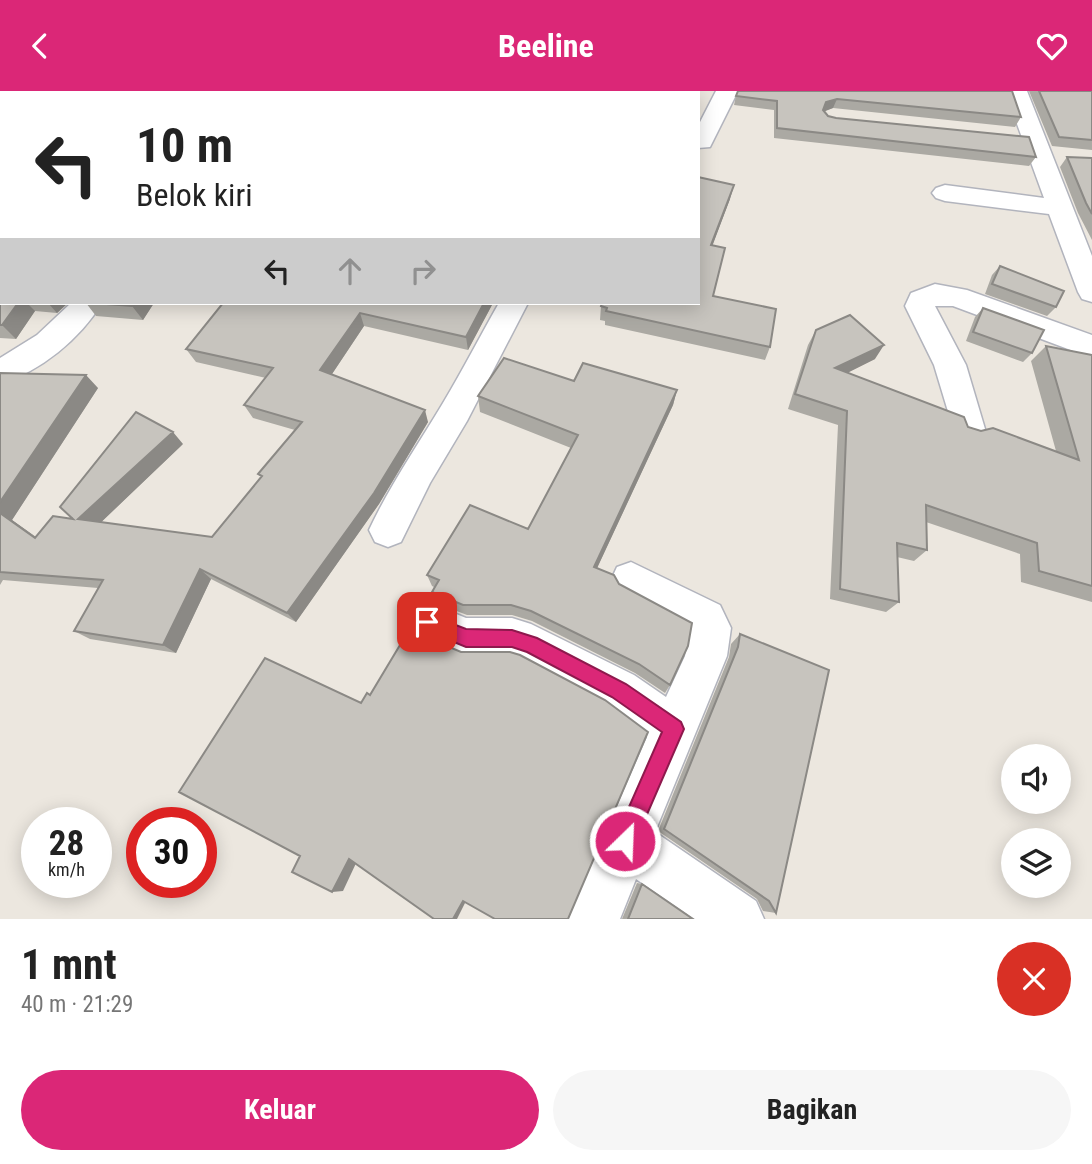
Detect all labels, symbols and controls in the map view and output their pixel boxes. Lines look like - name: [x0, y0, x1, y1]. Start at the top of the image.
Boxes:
- icon: back: [21, 27, 59, 65]
- text: Beeline: [498, 27, 594, 65]
- icon: heart: [1033, 27, 1071, 65]
- text: 10 m: [136, 117, 233, 174]
- icon: left: [21, 119, 112, 210]
- text: Belok kiri: [136, 176, 253, 214]
- icon: left: [258, 252, 296, 290]
- icon: ahead: [331, 252, 369, 290]
- icon: right: [404, 252, 442, 290]
- pin: [397, 592, 457, 652]
- icon: arrive: [408, 603, 446, 641]
- map controls: [1001, 744, 1071, 898]
- button: sound: [1001, 744, 1071, 814]
- position arrow: [588, 804, 662, 878]
- speed limit sign: 30: [126, 807, 217, 898]
- text: 28: [49, 823, 84, 864]
- button: layers: [1001, 828, 1071, 898]
- text: km/h: [48, 859, 85, 880]
- text: 1 mnt: [21, 940, 117, 989]
- button: close: [997, 942, 1071, 1016]
- text: 40 m · 21:29: [21, 991, 133, 1018]
- button: Keluar: [21, 1070, 539, 1150]
- button: Bagikan: [553, 1070, 1071, 1150]

